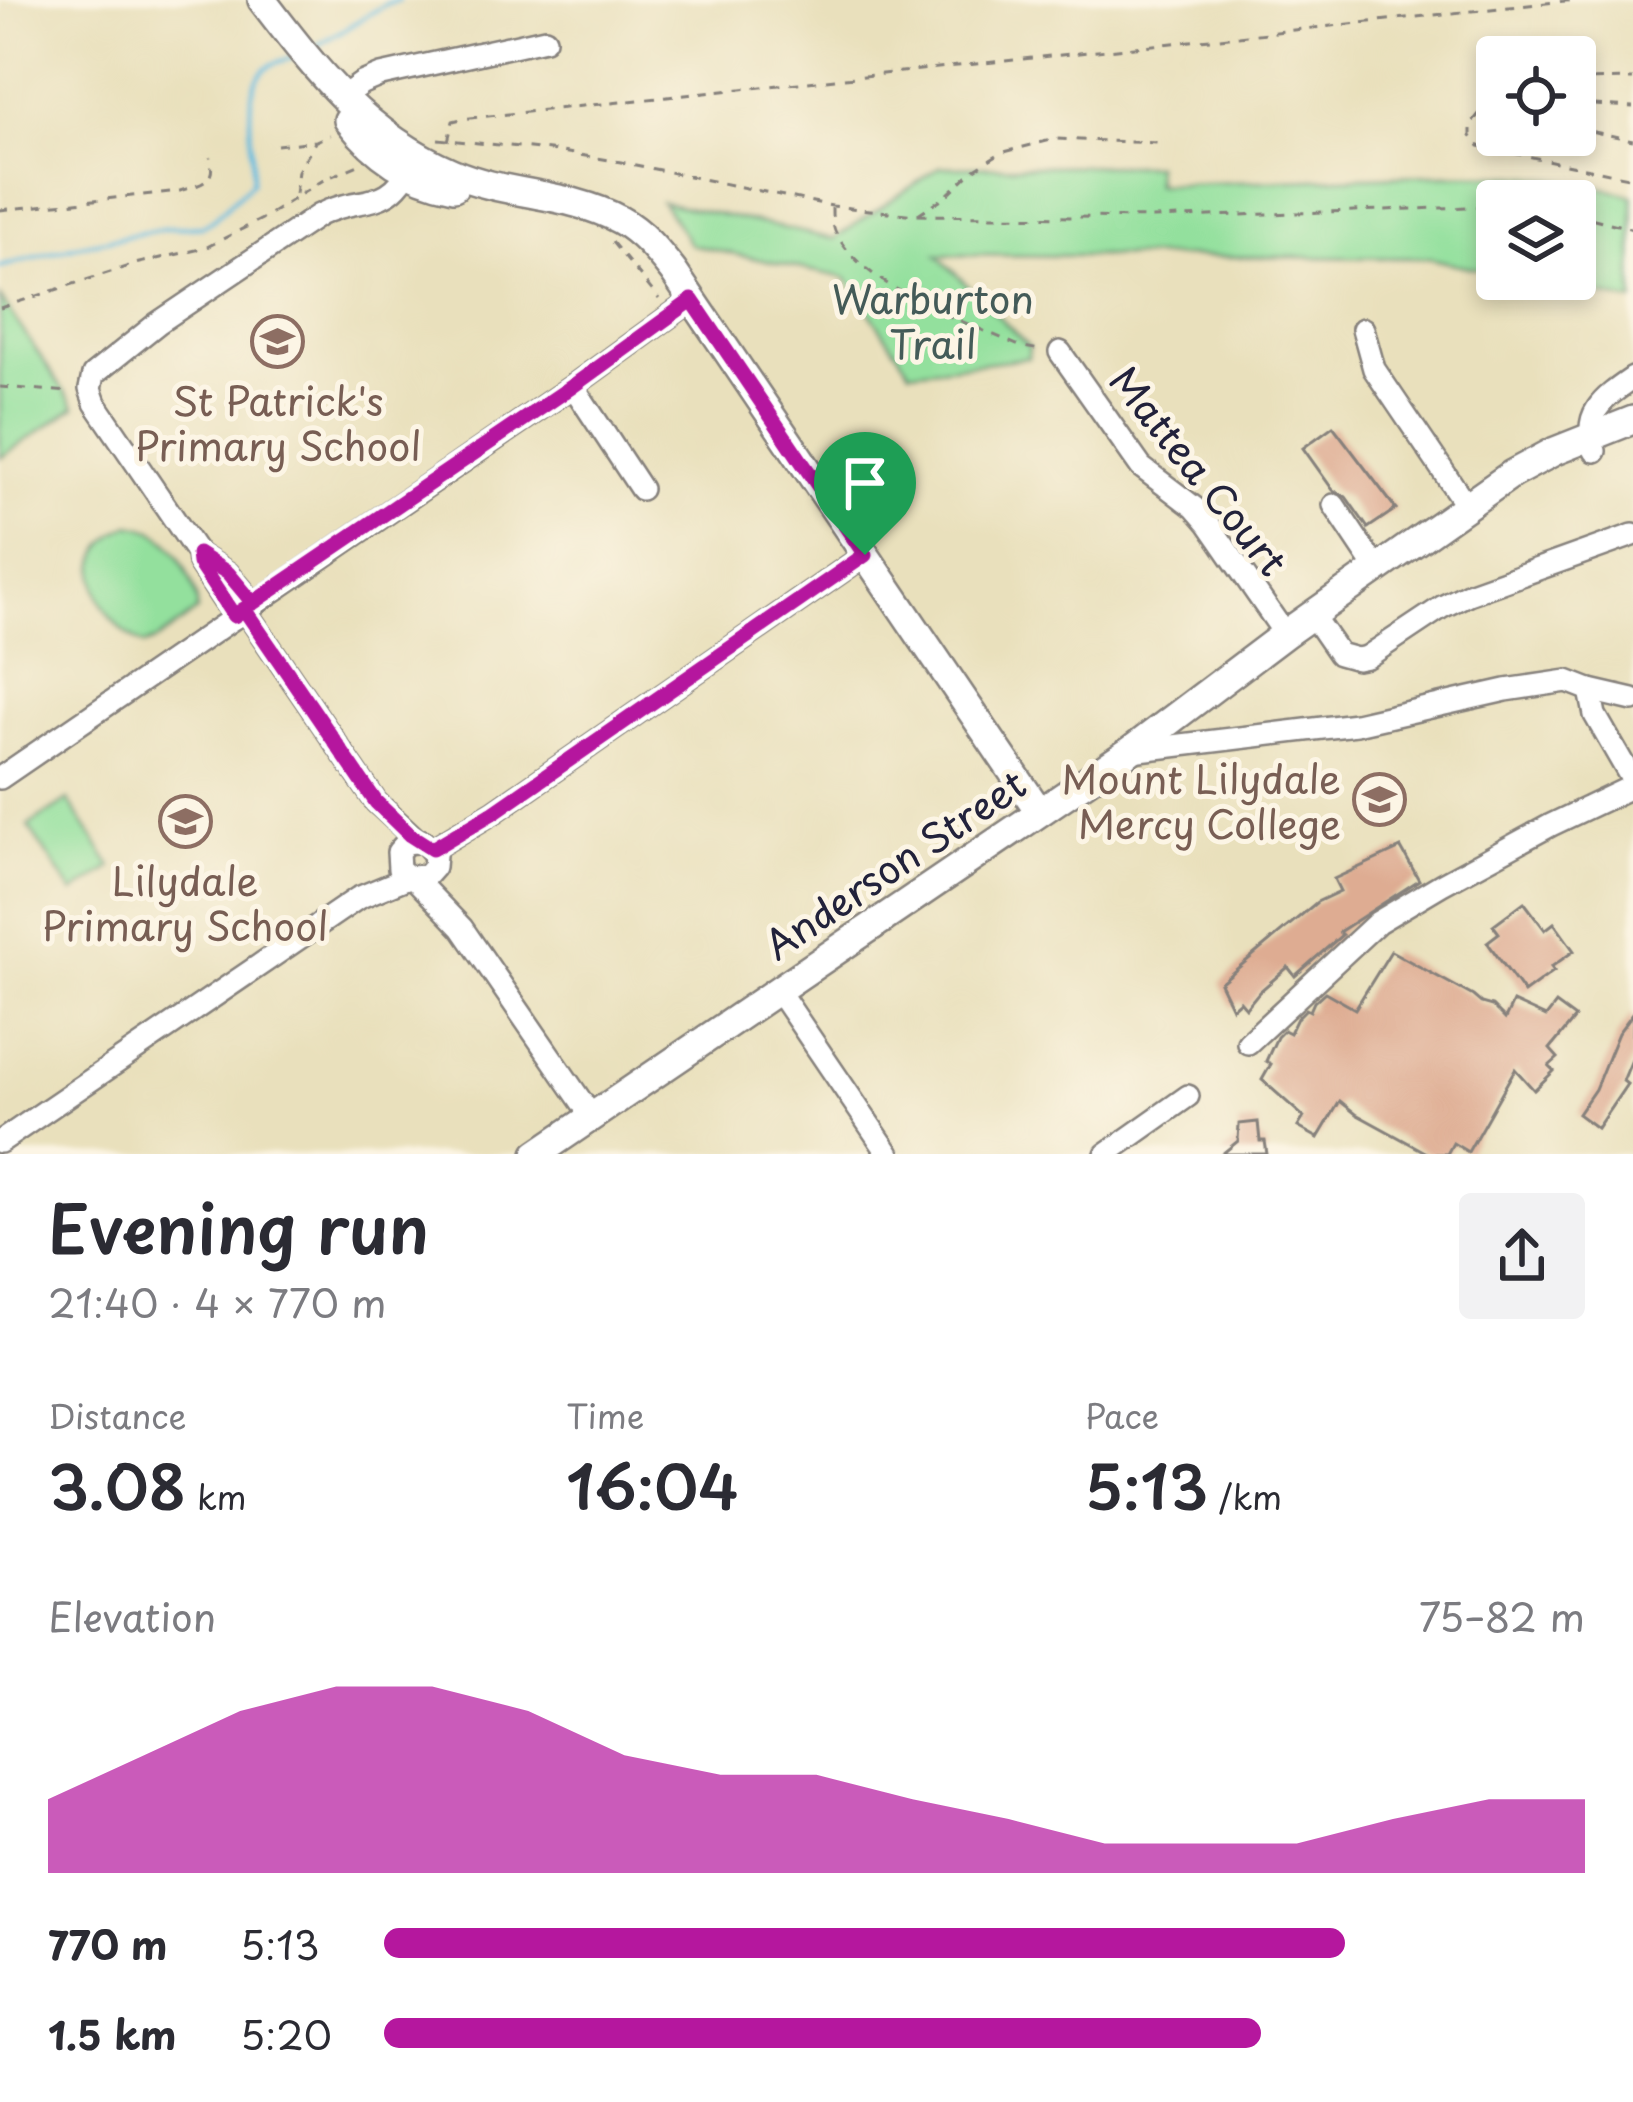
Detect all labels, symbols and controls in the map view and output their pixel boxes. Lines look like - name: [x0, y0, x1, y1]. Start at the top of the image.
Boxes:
- map controls: [1476, 36, 1596, 300]
- button: locate: [1476, 36, 1596, 156]
- button: layers: [1476, 180, 1596, 300]
- park label: Warburton Trail: [832, 268, 1034, 372]
- school or university icon: St Patrick's Primary School: [250, 314, 306, 370]
- street label: Mattea Court: [1097, 352, 1303, 588]
- place label: St Patrick's Primary School: [134, 370, 422, 474]
- pin: [814, 432, 916, 555]
- icon: arrive: [832, 450, 898, 516]
- place label: Mount Lilydale Mercy College: [1061, 748, 1341, 852]
- street label: Anderson Street: [751, 753, 1037, 973]
- school or university icon: Mount Lilydale Mercy College: [1352, 771, 1408, 827]
- school or university icon: Lilydale Primary School: [157, 794, 213, 850]
- place label: Lilydale Primary School: [41, 850, 329, 954]
- text: Evening run: [48, 1177, 429, 1276]
- button: share: [1459, 1193, 1585, 1319]
- text: 21:40 · 4 × 770 m: [48, 1272, 387, 1331]
- text: Distance: [48, 1390, 186, 1440]
- text: Time: [566, 1390, 644, 1440]
- text: Pace: [1085, 1390, 1159, 1440]
- text: 3.08: [48, 1440, 186, 1530]
- text: 16:04: [566, 1440, 739, 1530]
- text: 5:13: [1085, 1440, 1208, 1530]
- text: km: [186, 1471, 247, 1521]
- text: /km: [1208, 1471, 1282, 1521]
- text: Elevation: [48, 1586, 216, 1645]
- text: 75–82 m: [1419, 1586, 1585, 1645]
- text: 770 m: [48, 1914, 167, 1973]
- text: 5:13: [240, 1914, 320, 1973]
- text: 1.5 km: [48, 2004, 176, 2063]
- text: 5:20: [240, 2004, 332, 2063]

